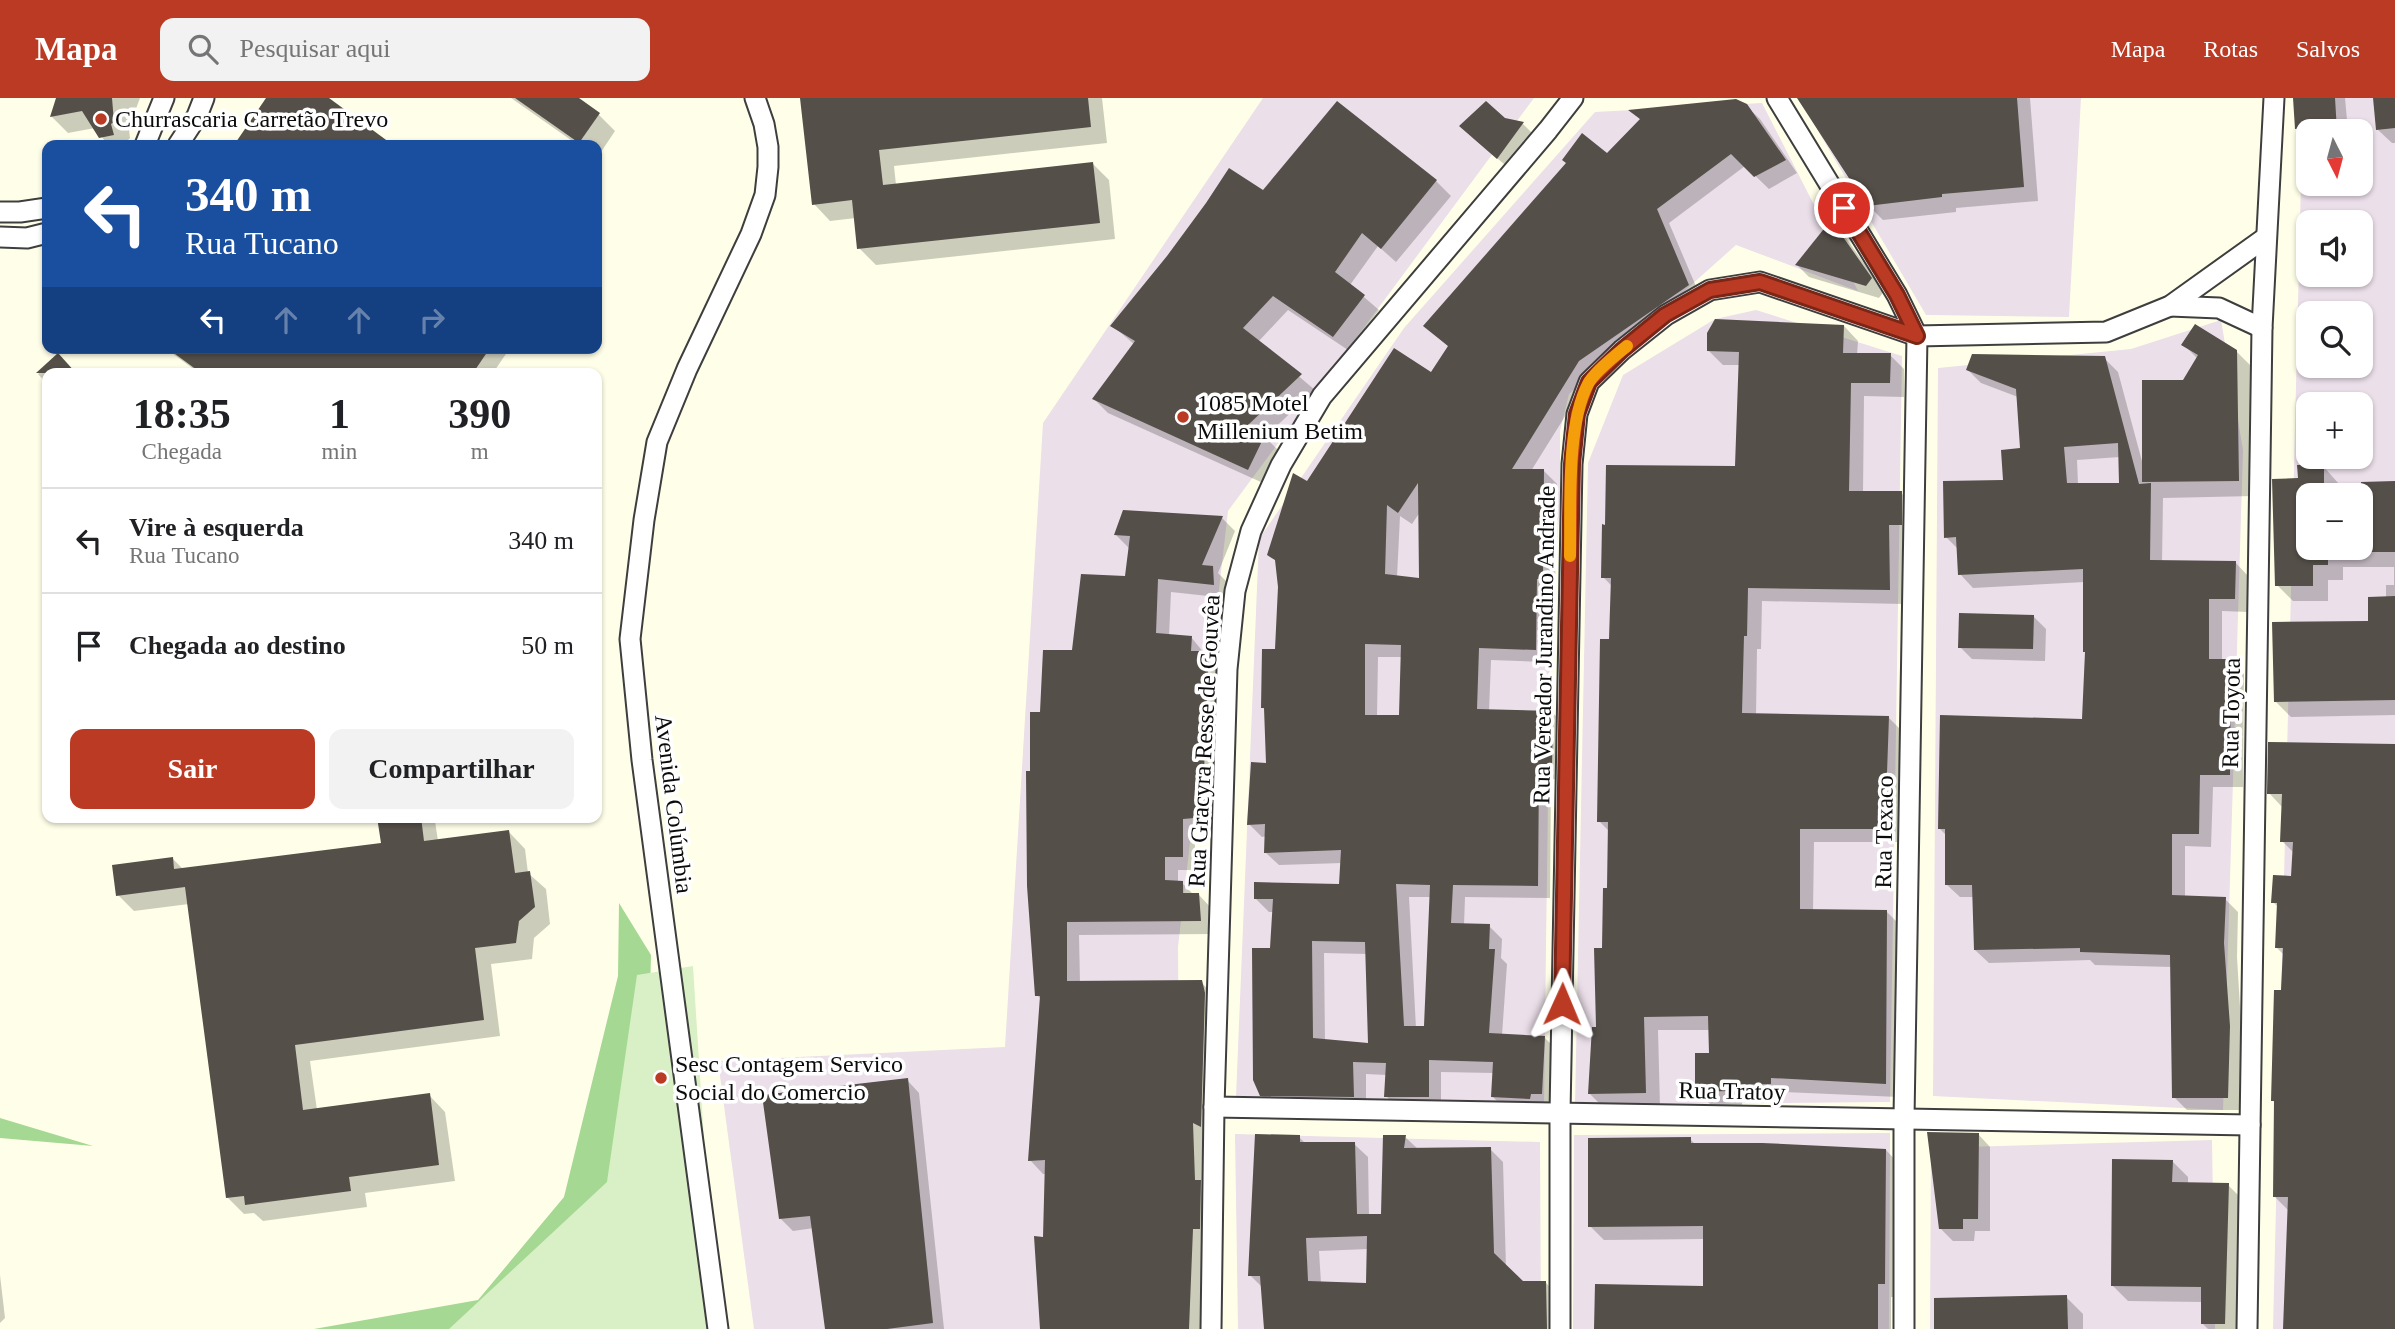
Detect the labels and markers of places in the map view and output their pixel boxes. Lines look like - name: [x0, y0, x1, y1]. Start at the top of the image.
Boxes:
- place label: Churrascaria Carretão Trevo: [115, 106, 388, 132]
- marker: Churrascaria Carretão Trevo: [93, 111, 109, 127]
- pin: [1814, 178, 1874, 238]
- place label: 1085 Motel Millenium Betim: [1197, 390, 1363, 444]
- marker: 1085 Motel Millenium Betim: [1175, 409, 1191, 425]
- place label: Sesc Contagem Servico Social do Comercio: [675, 1051, 903, 1105]
- marker: Sesc Contagem Servico Social do Comercio: [653, 1070, 669, 1086]

